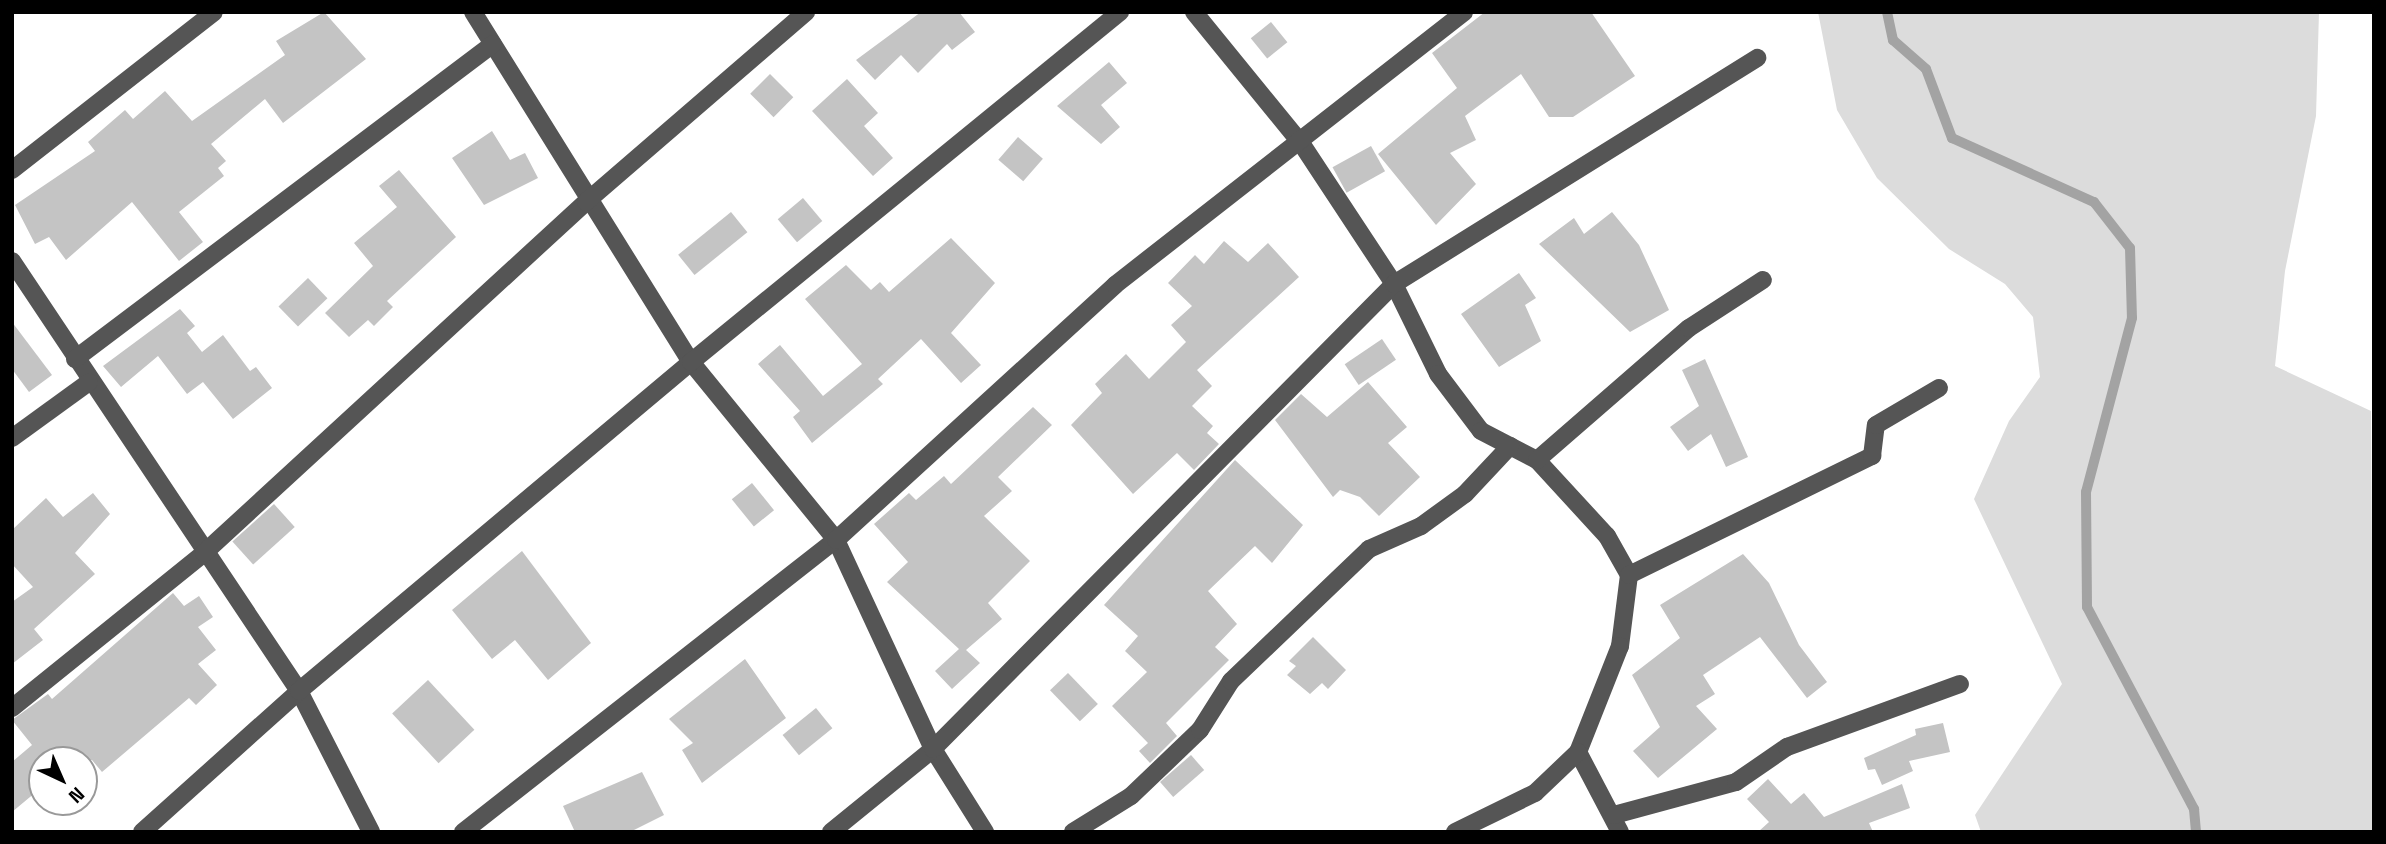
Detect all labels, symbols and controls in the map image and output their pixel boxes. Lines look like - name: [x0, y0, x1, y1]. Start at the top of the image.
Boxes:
- north arrow: [28, 746, 98, 816]
- text: N: [63, 782, 90, 808]

